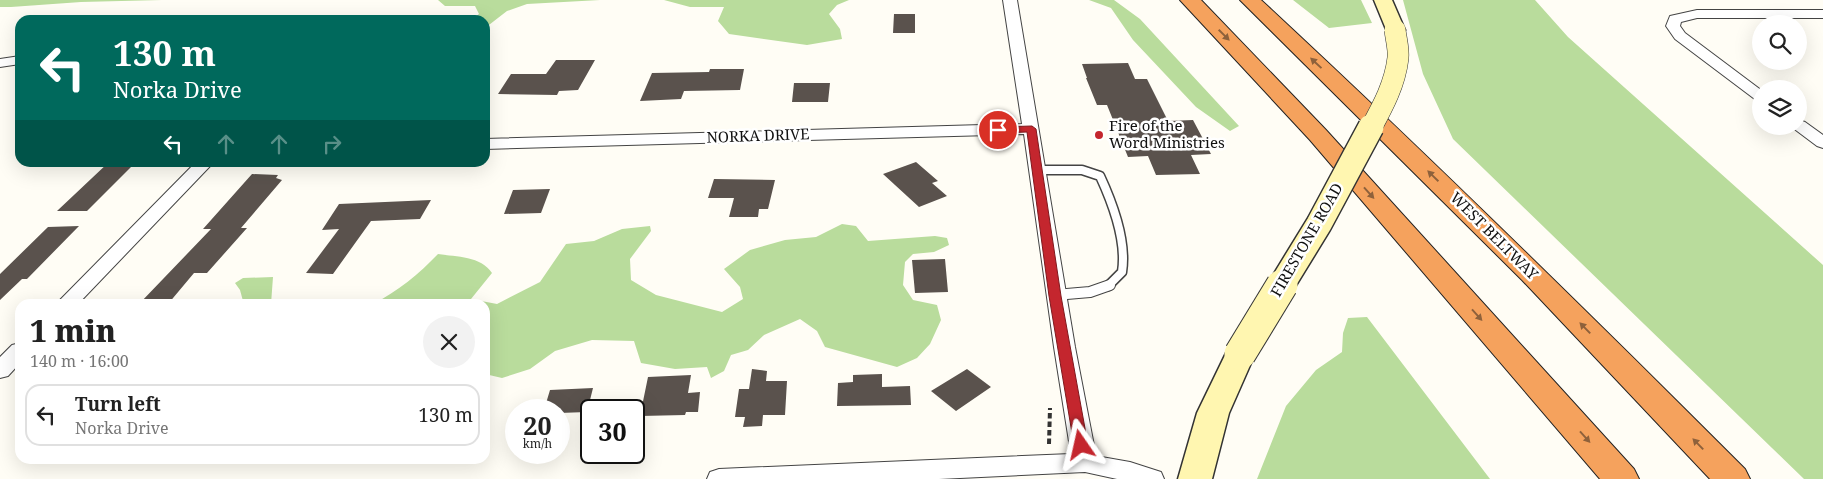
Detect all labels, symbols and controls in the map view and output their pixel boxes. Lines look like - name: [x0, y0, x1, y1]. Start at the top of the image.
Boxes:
- map controls: [1752, 15, 1807, 135]
- button: search: [1752, 15, 1807, 70]
- one-way arrow: [1218, 28, 1230, 40]
- text: 130 m: [113, 29, 216, 76]
- icon: left: [30, 35, 95, 100]
- one-way arrow: [1311, 57, 1323, 69]
- text: Norka Drive: [113, 74, 242, 104]
- button: layers: [1752, 80, 1807, 135]
- pin: [977, 109, 1019, 151]
- place label: Fire of the Word Ministries: [1109, 115, 1225, 152]
- icon: arrive: [984, 116, 1012, 144]
- street label: NORKA DRIVE: [706, 123, 810, 147]
- marker: Fire of the Word Ministries: [1093, 129, 1105, 141]
- icon: left: [159, 130, 187, 158]
- icon: ahead: [212, 130, 240, 158]
- icon: ahead: [265, 130, 293, 158]
- icon: right: [318, 130, 346, 158]
- one-way arrow: [1427, 170, 1439, 182]
- street label: FIRESTONE ROAD: [1265, 179, 1347, 300]
- one-way arrow: [1363, 187, 1375, 199]
- street label: WEST BELTWAY: [1447, 187, 1543, 284]
- one-way arrow: [1471, 308, 1483, 320]
- text: 1 min: [30, 310, 116, 351]
- button: close: [423, 316, 475, 368]
- one-way arrow: [1579, 322, 1591, 334]
- text: 140 m · 16:00: [30, 350, 129, 372]
- text: Turn left: [75, 391, 161, 417]
- speed limit sign: 30: [580, 399, 645, 464]
- icon: left: [32, 401, 60, 429]
- text: 130 m: [418, 402, 473, 428]
- text: 20: [523, 408, 552, 442]
- text: Norka Drive: [75, 417, 169, 439]
- position arrow: [1054, 418, 1106, 470]
- one-way arrow: [1579, 430, 1590, 443]
- text: km/h: [523, 435, 552, 452]
- one-way arrow: [1693, 438, 1705, 450]

